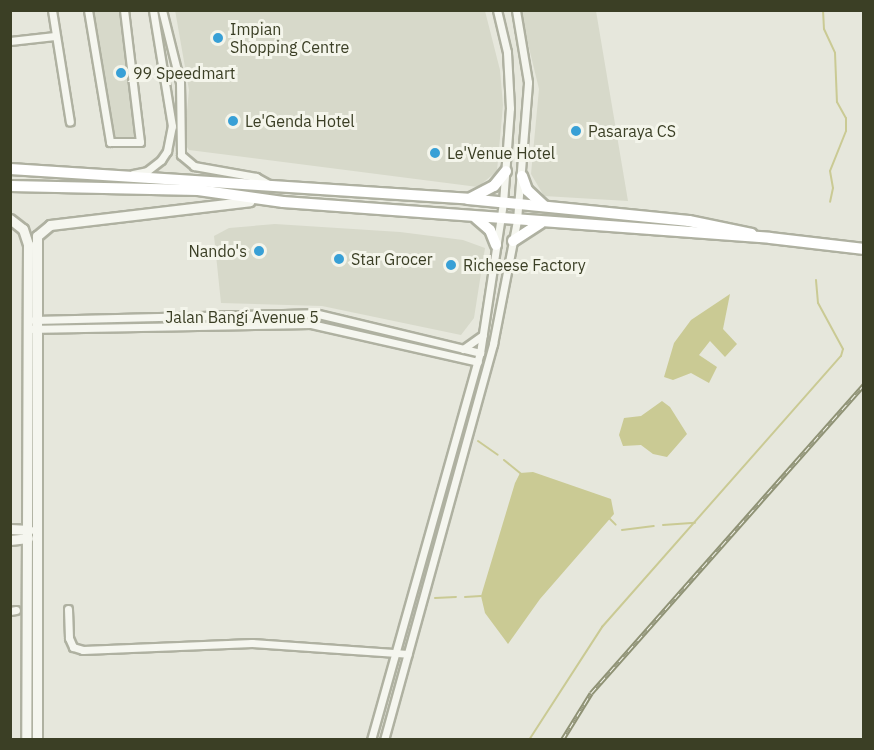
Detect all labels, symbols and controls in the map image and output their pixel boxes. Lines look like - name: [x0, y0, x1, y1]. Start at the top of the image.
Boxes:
- place label: Impian Shopping Centre: [230, 19, 349, 57]
- marker: Impian Shopping Centre: [211, 31, 225, 45]
- place label: 99 Speedmart: [133, 63, 235, 83]
- marker: 99 Speedmart: [114, 66, 128, 80]
- place label: Le'Genda Hotel: [245, 111, 355, 131]
- marker: Le'Genda Hotel: [226, 114, 240, 128]
- place label: Pasaraya CS: [588, 121, 676, 141]
- marker: Pasaraya CS: [569, 124, 583, 138]
- place label: Le'Venue Hotel: [447, 143, 555, 163]
- marker: Le'Venue Hotel: [428, 146, 442, 160]
- place label: Nando's: [188, 241, 247, 261]
- marker: Nando's: [252, 244, 266, 258]
- place label: Star Grocer: [351, 249, 433, 269]
- marker: Star Grocer: [332, 252, 346, 266]
- place label: Richeese Factory: [463, 255, 586, 275]
- marker: Richeese Factory: [444, 258, 458, 272]
- street label: Jalan Bangi Avenue 5: [165, 307, 319, 327]

